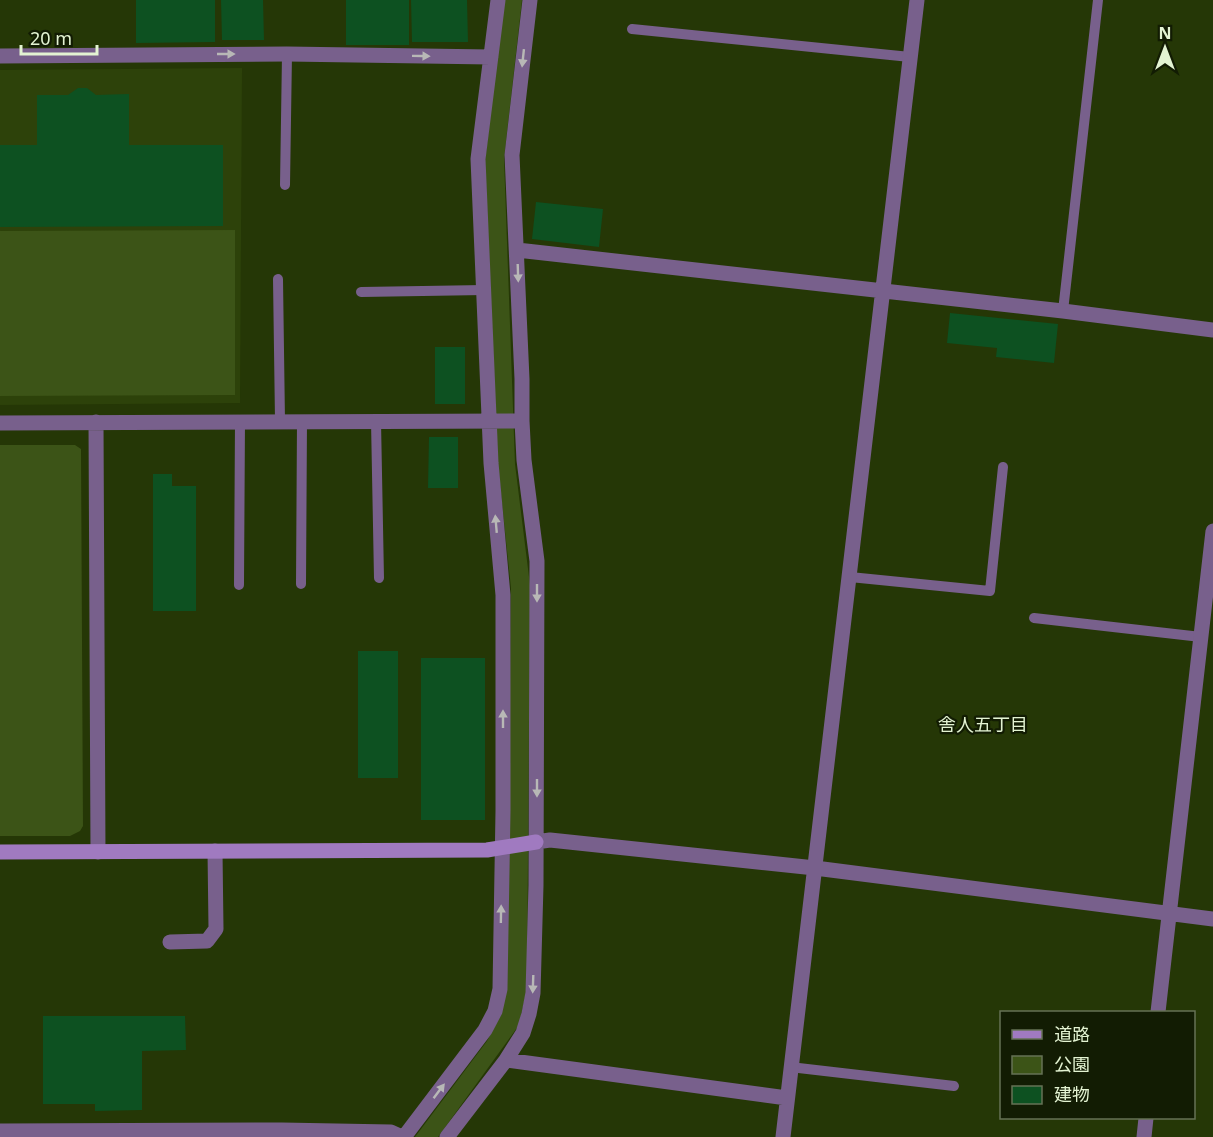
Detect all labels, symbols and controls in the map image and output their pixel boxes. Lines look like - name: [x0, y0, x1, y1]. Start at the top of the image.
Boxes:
- scale bar: [21, 18, 98, 56]
- north arrow: [1135, 18, 1195, 78]
- text: N: [1158, 22, 1172, 44]
- text: 20 m: [30, 26, 72, 50]
- one-way arrow: [518, 49, 528, 68]
- one-way arrow: [217, 50, 236, 59]
- one-way arrow: [412, 51, 431, 61]
- one-way arrow: [513, 264, 522, 283]
- one-way arrow: [491, 515, 501, 534]
- one-way arrow: [532, 584, 542, 603]
- one-way arrow: [498, 709, 508, 728]
- district label: 舎人五丁目: [938, 712, 1028, 736]
- one-way arrow: [532, 779, 542, 798]
- one-way arrow: [496, 904, 506, 923]
- one-way arrow: [528, 975, 538, 994]
- legend: [1000, 1011, 1195, 1119]
- text: 道路: [1054, 1022, 1090, 1046]
- text: 公園: [1054, 1052, 1090, 1076]
- text: 建物: [1054, 1082, 1090, 1106]
- one-way arrow: [433, 1083, 445, 1098]

